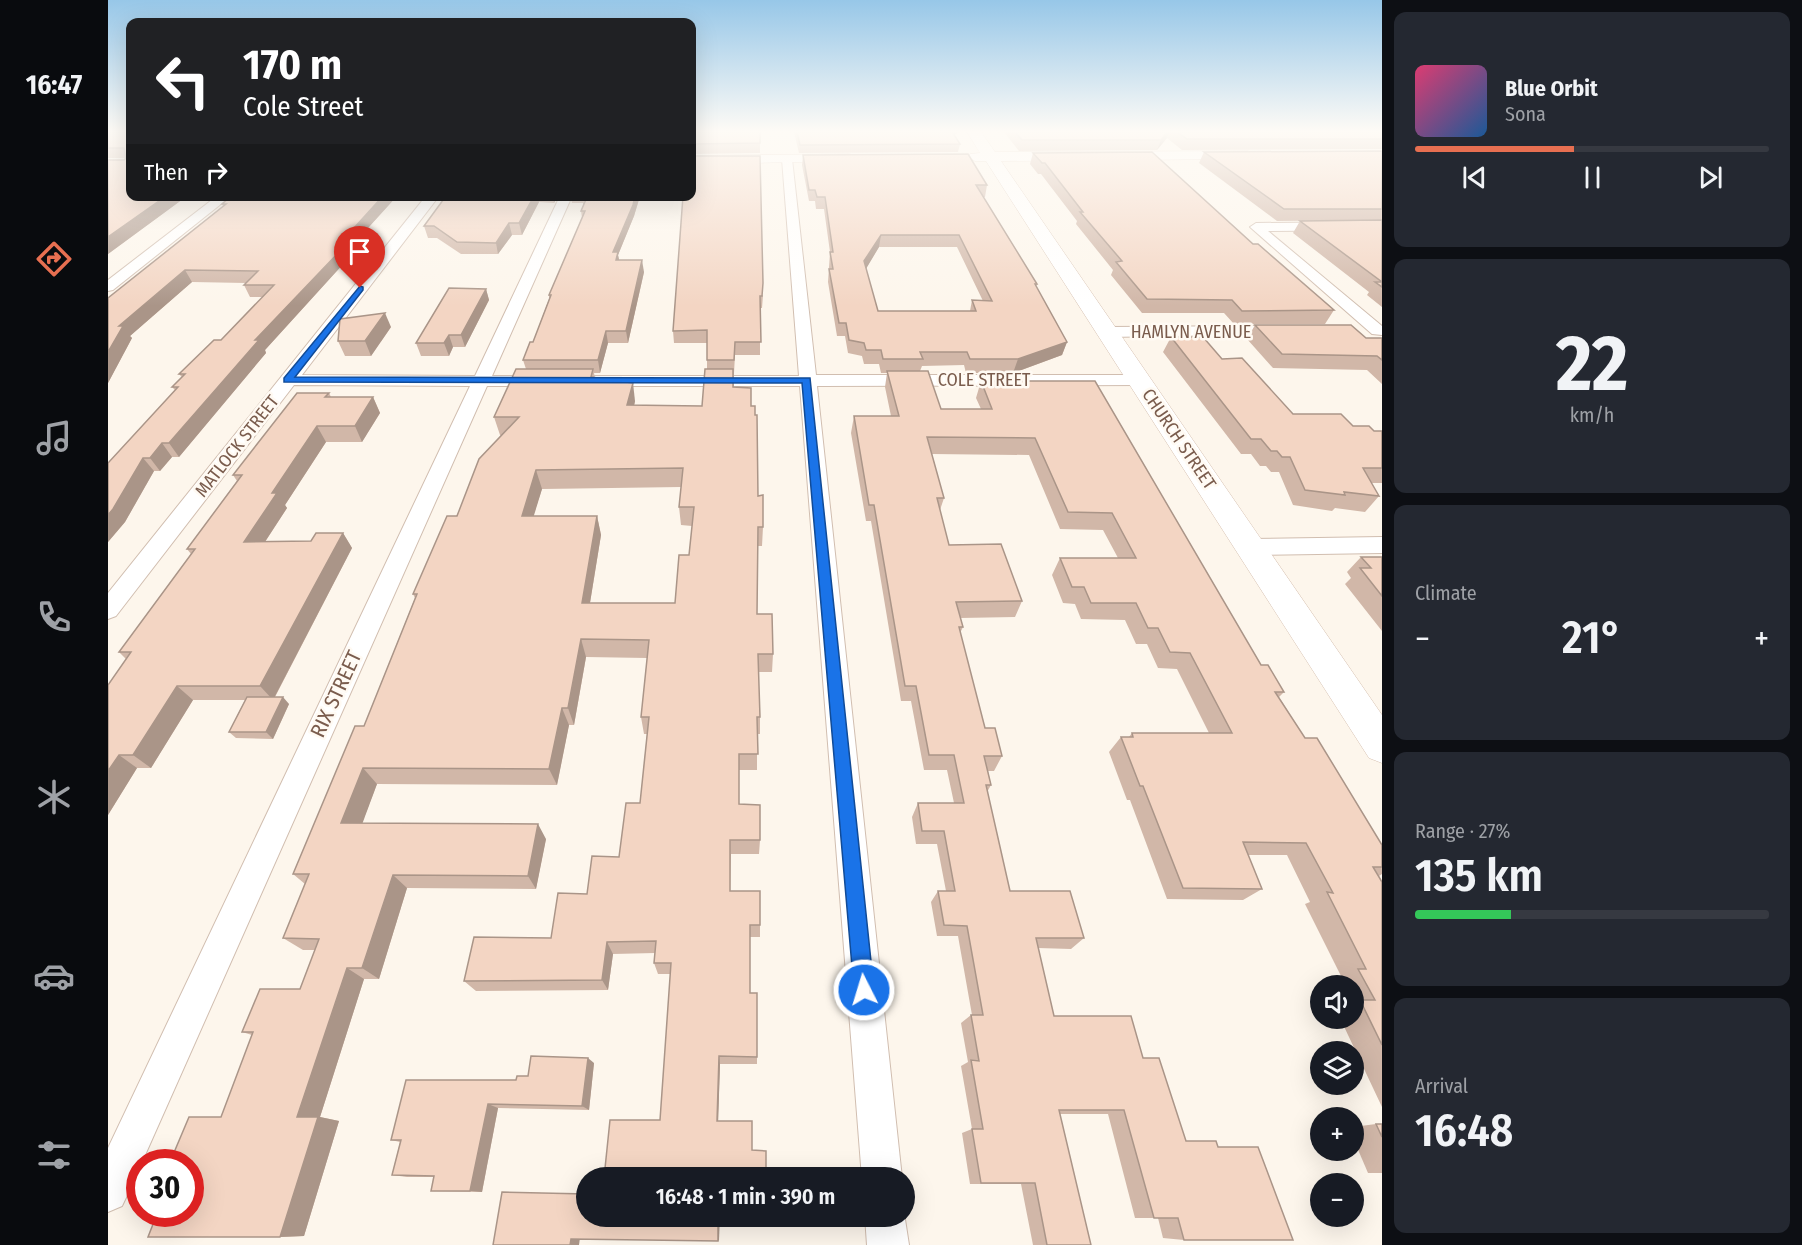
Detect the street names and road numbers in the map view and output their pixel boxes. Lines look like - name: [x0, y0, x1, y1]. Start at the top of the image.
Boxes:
- street label: HAMLYN AVENUE: [1131, 321, 1251, 343]
- street label: COLE STREET: [938, 369, 1031, 391]
- street label: CHURCH STREET: [1137, 385, 1221, 494]
- street label: MATLOCK STREET: [190, 390, 284, 501]
- street label: RIX STREET: [305, 646, 367, 741]

